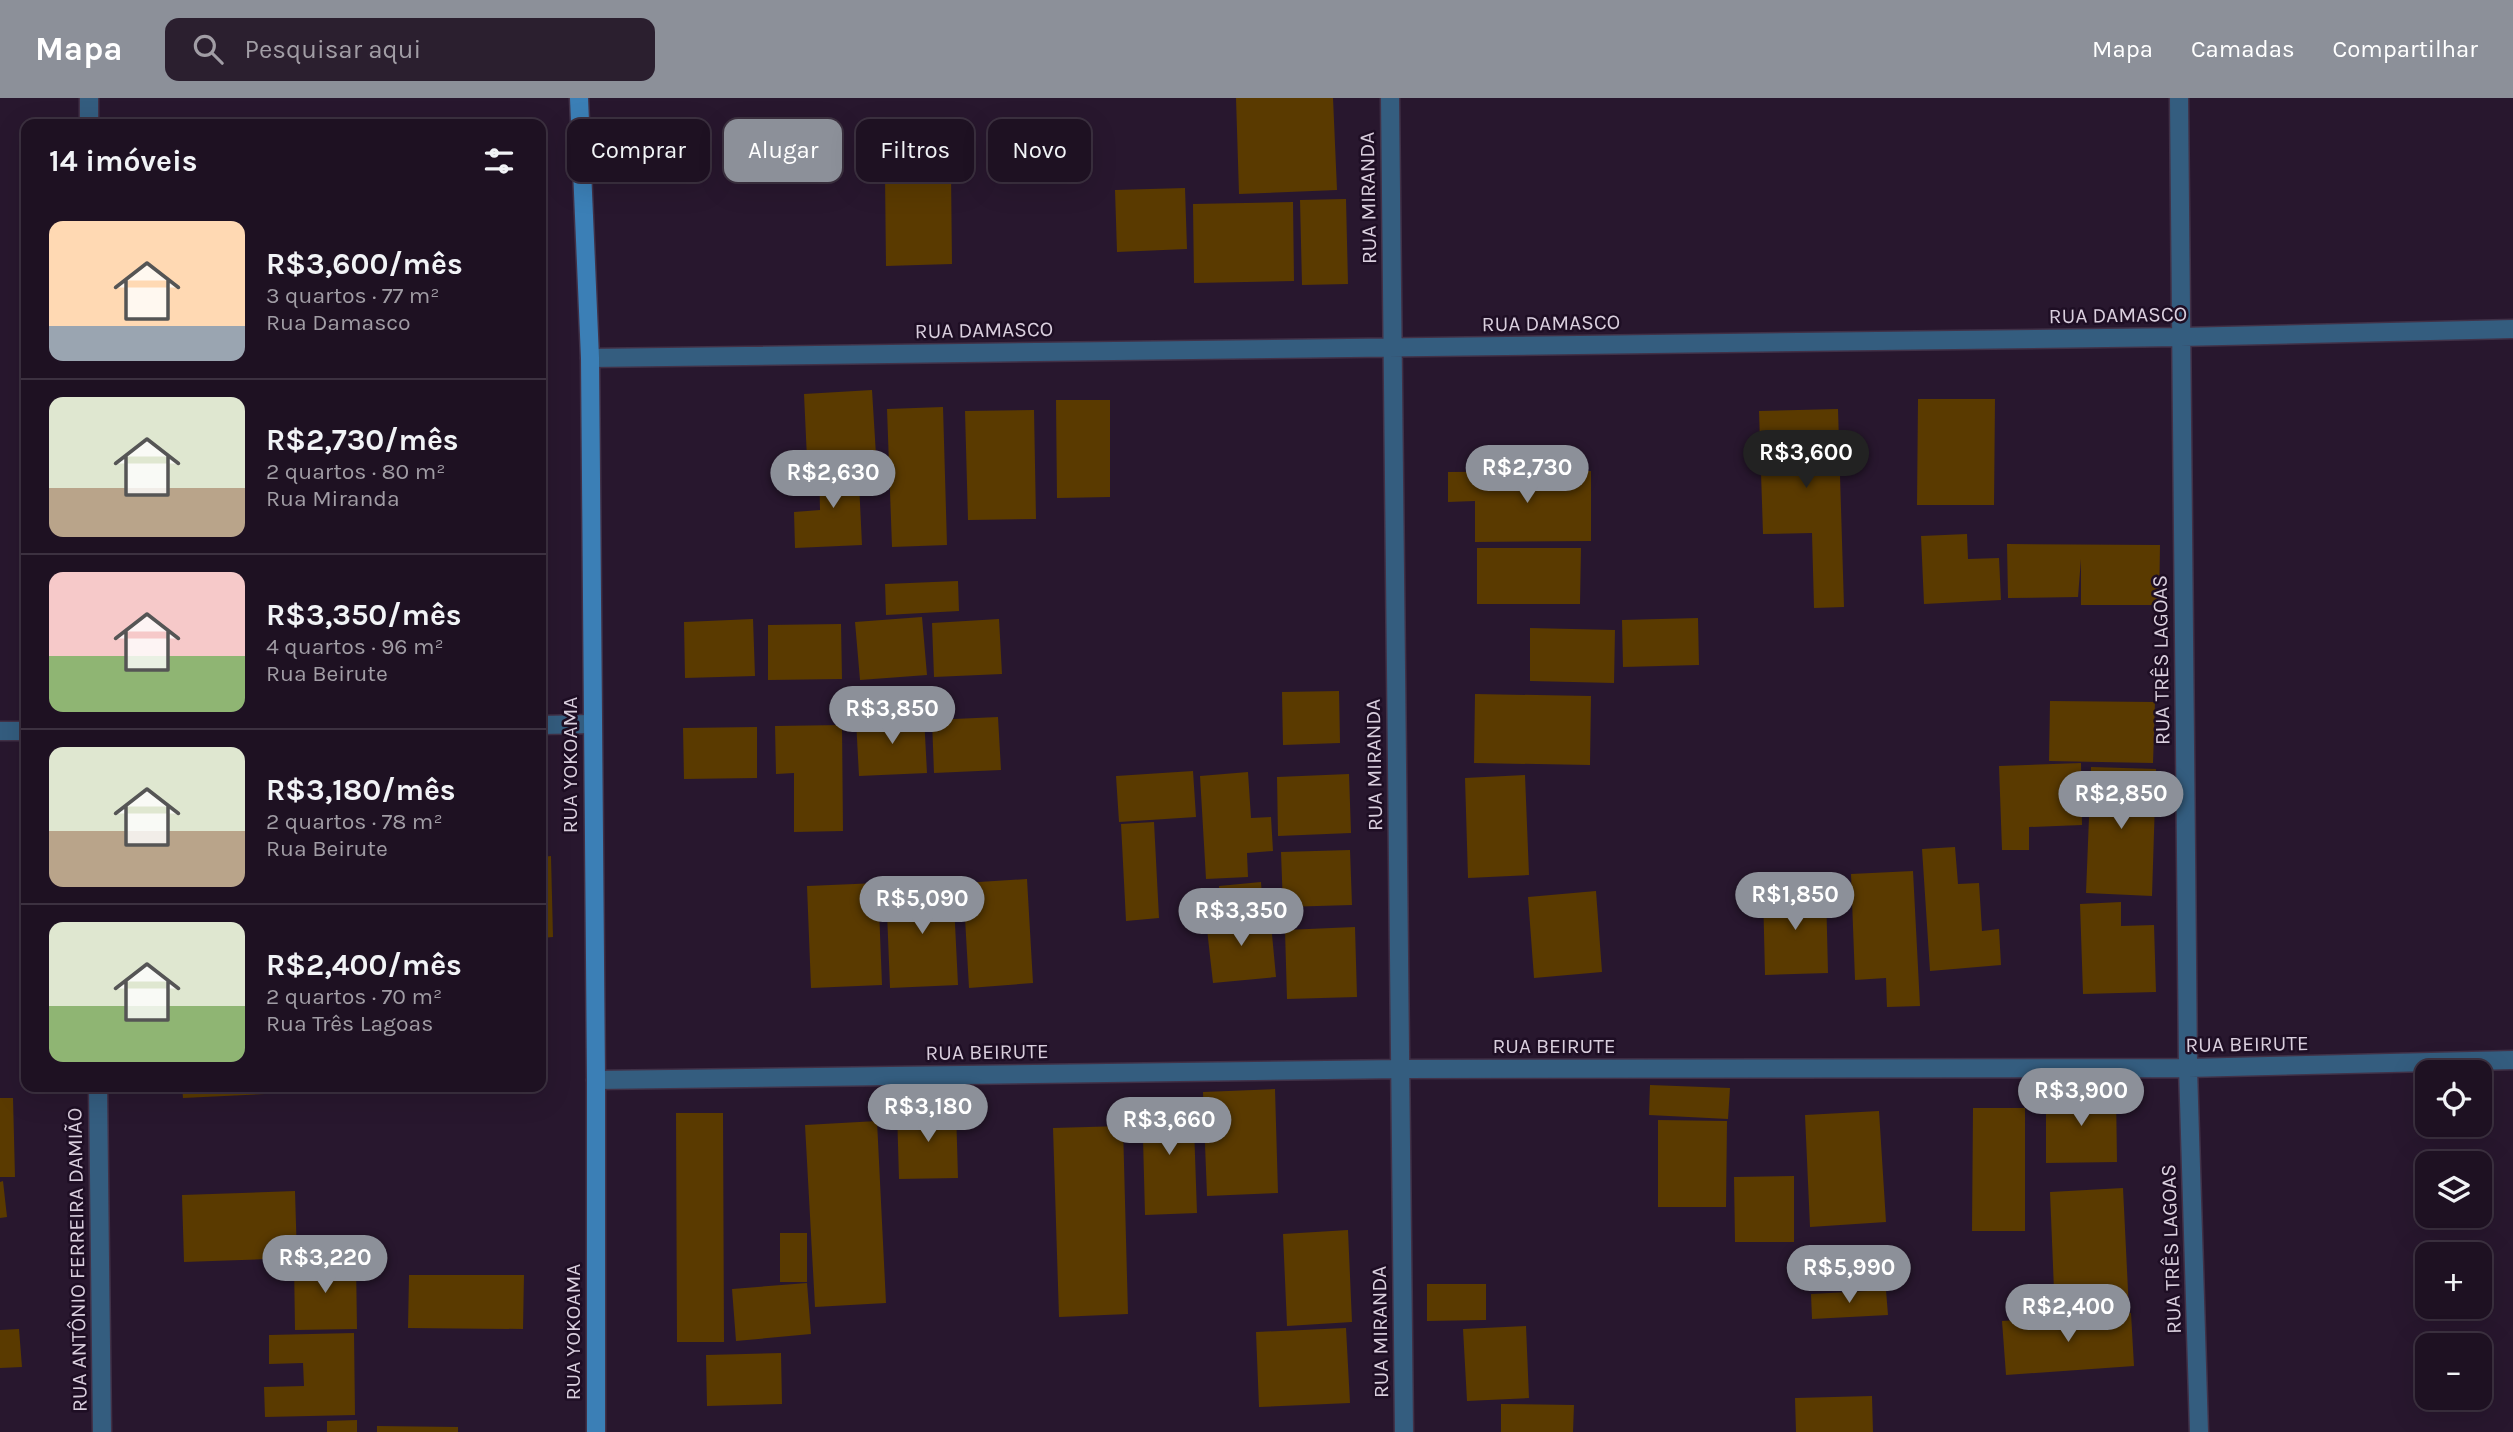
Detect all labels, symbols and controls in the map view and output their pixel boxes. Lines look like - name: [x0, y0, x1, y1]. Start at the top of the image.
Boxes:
- search box: [165, 18, 655, 81]
- text: Mapa: [35, 30, 123, 68]
- icon: search: [189, 30, 227, 68]
- text: Pesquisar aqui: [245, 34, 421, 65]
- text: Mapa: [2092, 35, 2153, 63]
- text: Camadas: [2191, 35, 2295, 63]
- text: Compartilhar: [2333, 35, 2478, 63]
- chip: Comprar: [567, 119, 710, 182]
- chip: Alugar: [724, 119, 842, 182]
- chip: Filtros: [856, 119, 974, 182]
- chip: Novo: [988, 119, 1091, 182]
- street label: RUA MIRANDA: [1355, 132, 1381, 264]
- icon: filters: [480, 142, 518, 180]
- text: 14 imóveis: [49, 143, 198, 179]
- text: R$3,600/mês: [266, 246, 463, 282]
- icon: home: [105, 249, 189, 333]
- text: 3 quartos · 77 m²: [266, 282, 440, 309]
- street label: RUA DAMASCO: [2049, 302, 2187, 328]
- text: Rua Damasco: [266, 309, 411, 336]
- street label: RUA DAMASCO: [1482, 310, 1620, 336]
- street label: RUA DAMASCO: [915, 317, 1053, 343]
- text: R$2,730/mês: [266, 422, 459, 458]
- icon: home: [105, 425, 189, 509]
- pin: R$3,600: [1741, 430, 1871, 490]
- text: R$3,600: [1759, 439, 1853, 466]
- pin: R$2,730: [1462, 446, 1592, 505]
- pin: R$2,630: [768, 450, 898, 510]
- text: R$2,730: [1482, 454, 1572, 481]
- text: 2 quartos · 80 m²: [266, 458, 445, 485]
- text: R$2,630: [786, 459, 880, 486]
- text: Rua Miranda: [266, 485, 400, 512]
- street label: RUA TRÊS LAGOAS: [2148, 575, 2174, 745]
- text: R$3,350/mês: [266, 597, 462, 633]
- icon: home: [105, 600, 189, 684]
- text: 4 quartos · 96 m²: [266, 633, 444, 660]
- text: Rua Beirute: [266, 660, 388, 687]
- pin: R$3,850: [827, 686, 957, 746]
- text: R$3,850: [845, 695, 939, 722]
- street label: RUA YOKOAMA: [558, 697, 582, 833]
- street label: RUA MIRANDA: [1361, 699, 1387, 831]
- text: R$3,180/mês: [266, 772, 456, 808]
- pin: R$2,850: [2056, 772, 2186, 831]
- icon: home: [105, 775, 189, 859]
- text: R$2,850: [2074, 780, 2168, 807]
- text: 2 quartos · 78 m²: [266, 808, 443, 835]
- text: Rua Beirute: [266, 835, 388, 862]
- pin: R$1,850: [1730, 872, 1860, 932]
- pin: R$5,090: [857, 876, 987, 936]
- text: R$1,850: [1751, 881, 1839, 908]
- text: R$5,090: [876, 885, 968, 912]
- pin: R$3,350: [1176, 888, 1306, 948]
- text: R$3,350: [1194, 897, 1288, 924]
- text: R$2,400/mês: [266, 947, 462, 983]
- icon: home: [105, 950, 189, 1034]
- text: 2 quartos · 70 m²: [266, 983, 442, 1010]
- text: Rua Três Lagoas: [266, 1010, 433, 1037]
- street label: RUA BEIRUTE: [2185, 1031, 2309, 1057]
- street label: RUA BEIRUTE: [1492, 1034, 1616, 1058]
- street label: RUA BEIRUTE: [925, 1039, 1049, 1065]
- map controls: [2415, 1060, 2492, 1410]
- button: locate: [2415, 1060, 2492, 1137]
- pin: R$3,900: [2016, 1068, 2146, 1128]
- text: R$3,900: [2034, 1077, 2128, 1104]
- pin: R$3,180: [863, 1084, 993, 1144]
- text: R$3,180: [884, 1093, 972, 1120]
- pin: R$3,660: [1104, 1098, 1234, 1157]
- text: R$3,660: [1122, 1106, 1216, 1133]
- street label: RUA ANTÔNIO FERREIRA DAMIÃO: [62, 1108, 92, 1412]
- button: layers: [2415, 1151, 2492, 1228]
- street label: RUA TRÊS LAGOAS: [2156, 1164, 2186, 1334]
- pin: R$3,220: [260, 1236, 390, 1295]
- button: +: [2415, 1242, 2492, 1319]
- text: R$3,220: [278, 1244, 372, 1271]
- pin: R$5,990: [1784, 1246, 1914, 1305]
- text: R$5,990: [1803, 1254, 1895, 1281]
- street label: RUA YOKOAMA: [561, 1264, 585, 1400]
- street label: RUA MIRANDA: [1367, 1266, 1393, 1398]
- pin: R$2,400: [2003, 1284, 2133, 1344]
- text: R$2,400: [2021, 1293, 2115, 1320]
- button: −: [2415, 1333, 2492, 1410]

